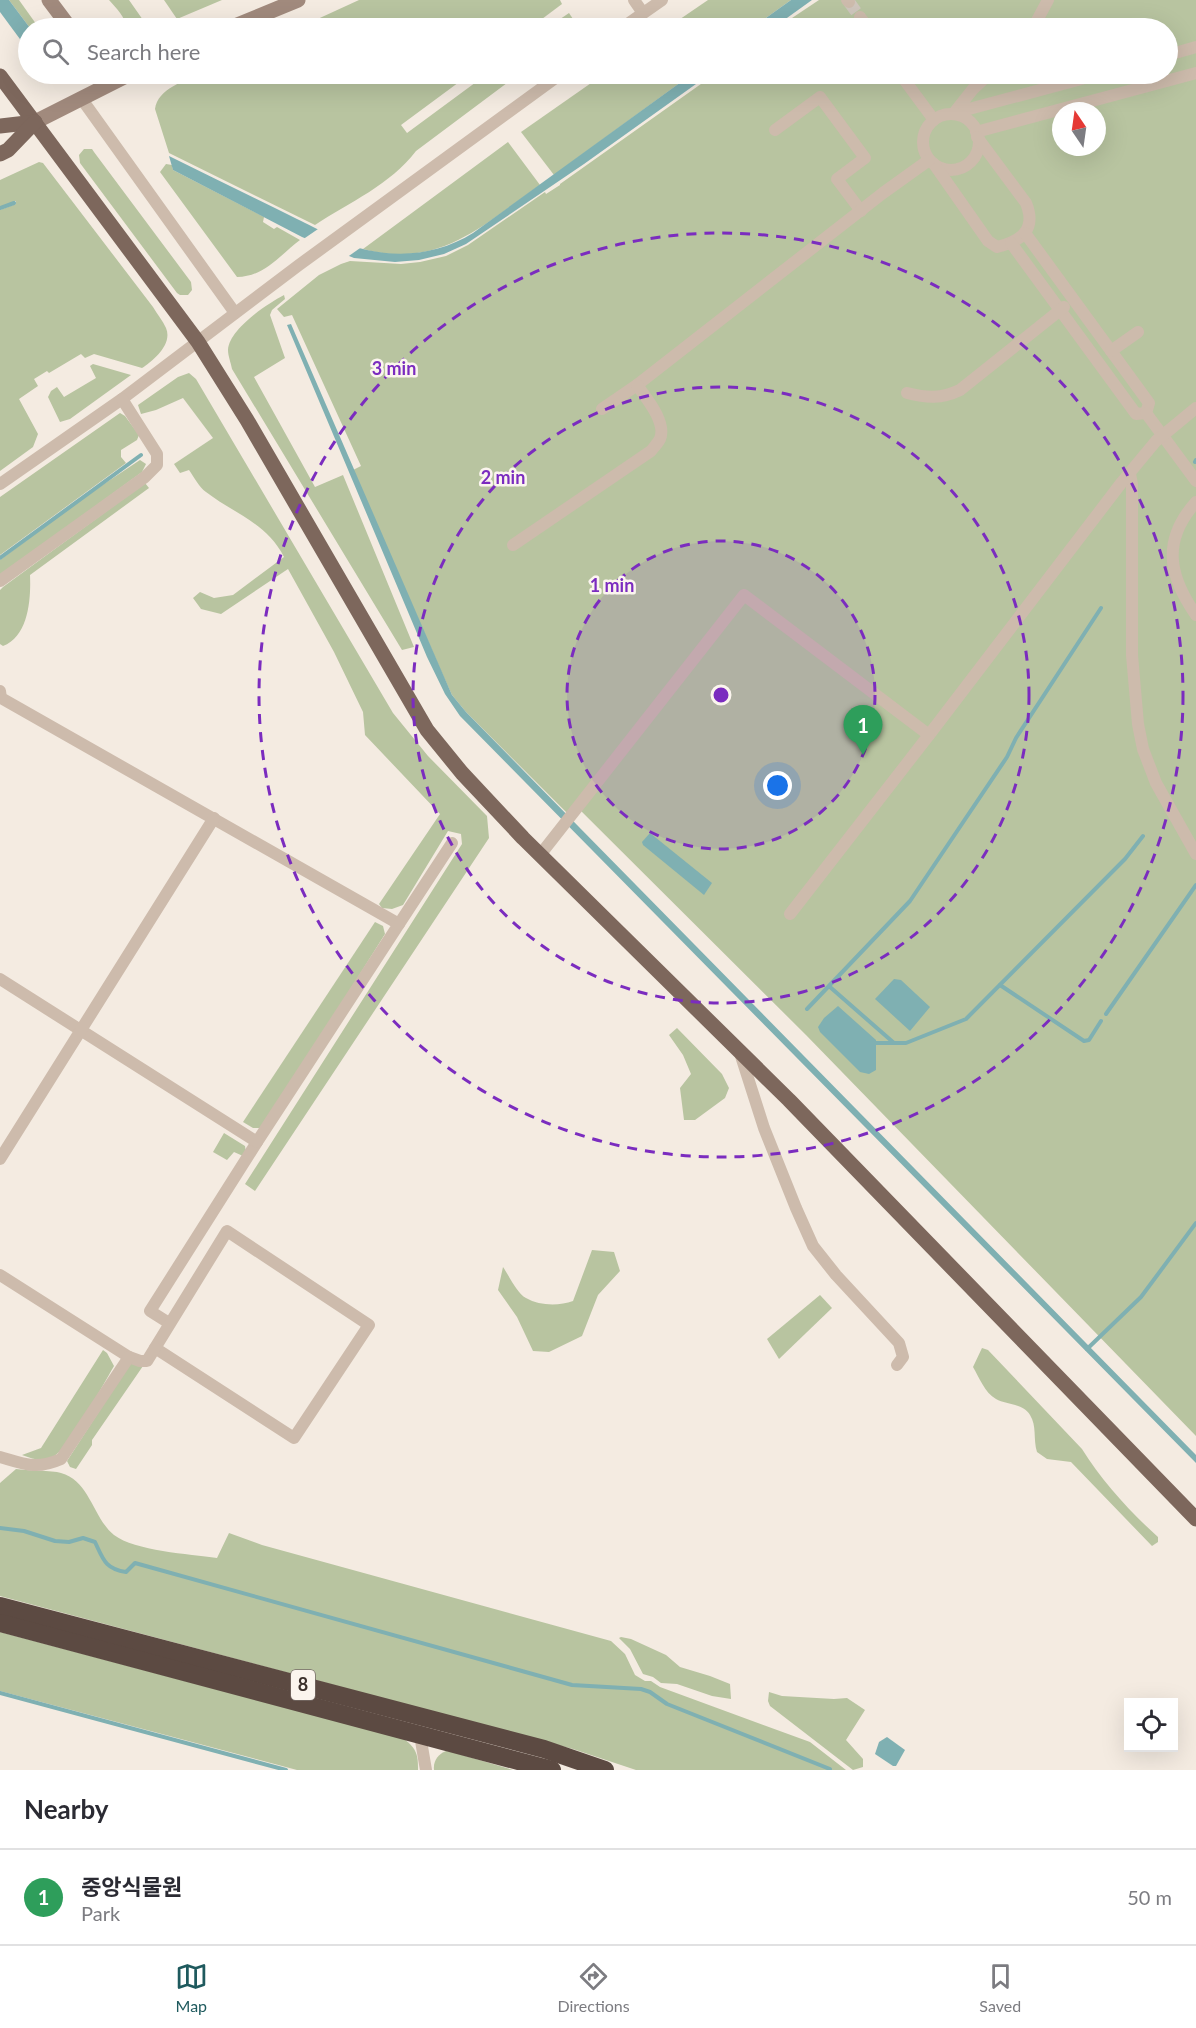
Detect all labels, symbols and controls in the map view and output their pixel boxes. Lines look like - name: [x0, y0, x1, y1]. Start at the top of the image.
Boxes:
- search box: [18, 18, 1178, 84]
- icon: search: [39, 35, 72, 68]
- text: Search here: [87, 38, 200, 65]
- north arrow: [1052, 102, 1106, 156]
- text: 3 min: [372, 357, 416, 379]
- text: 2 min: [481, 466, 525, 488]
- text: 1 min: [590, 574, 634, 596]
- centre of rings: [711, 685, 731, 705]
- pin: 1: [844, 706, 882, 755]
- your location: [763, 771, 792, 800]
- road number: 8: [291, 1670, 315, 1700]
- map controls: [1124, 1698, 1178, 1752]
- button: locate: [1124, 1698, 1178, 1752]
- text: Nearby: [24, 1793, 109, 1825]
- text: 중앙식물원: [81, 1873, 182, 1900]
- text: 1: [38, 1885, 49, 1909]
- text: 50 m: [1127, 1885, 1172, 1909]
- text: Park: [81, 1901, 120, 1925]
- tab: Map: [175, 1960, 208, 2015]
- tab: Directions: [557, 1960, 630, 2015]
- tab: Saved: [979, 1960, 1021, 2015]

